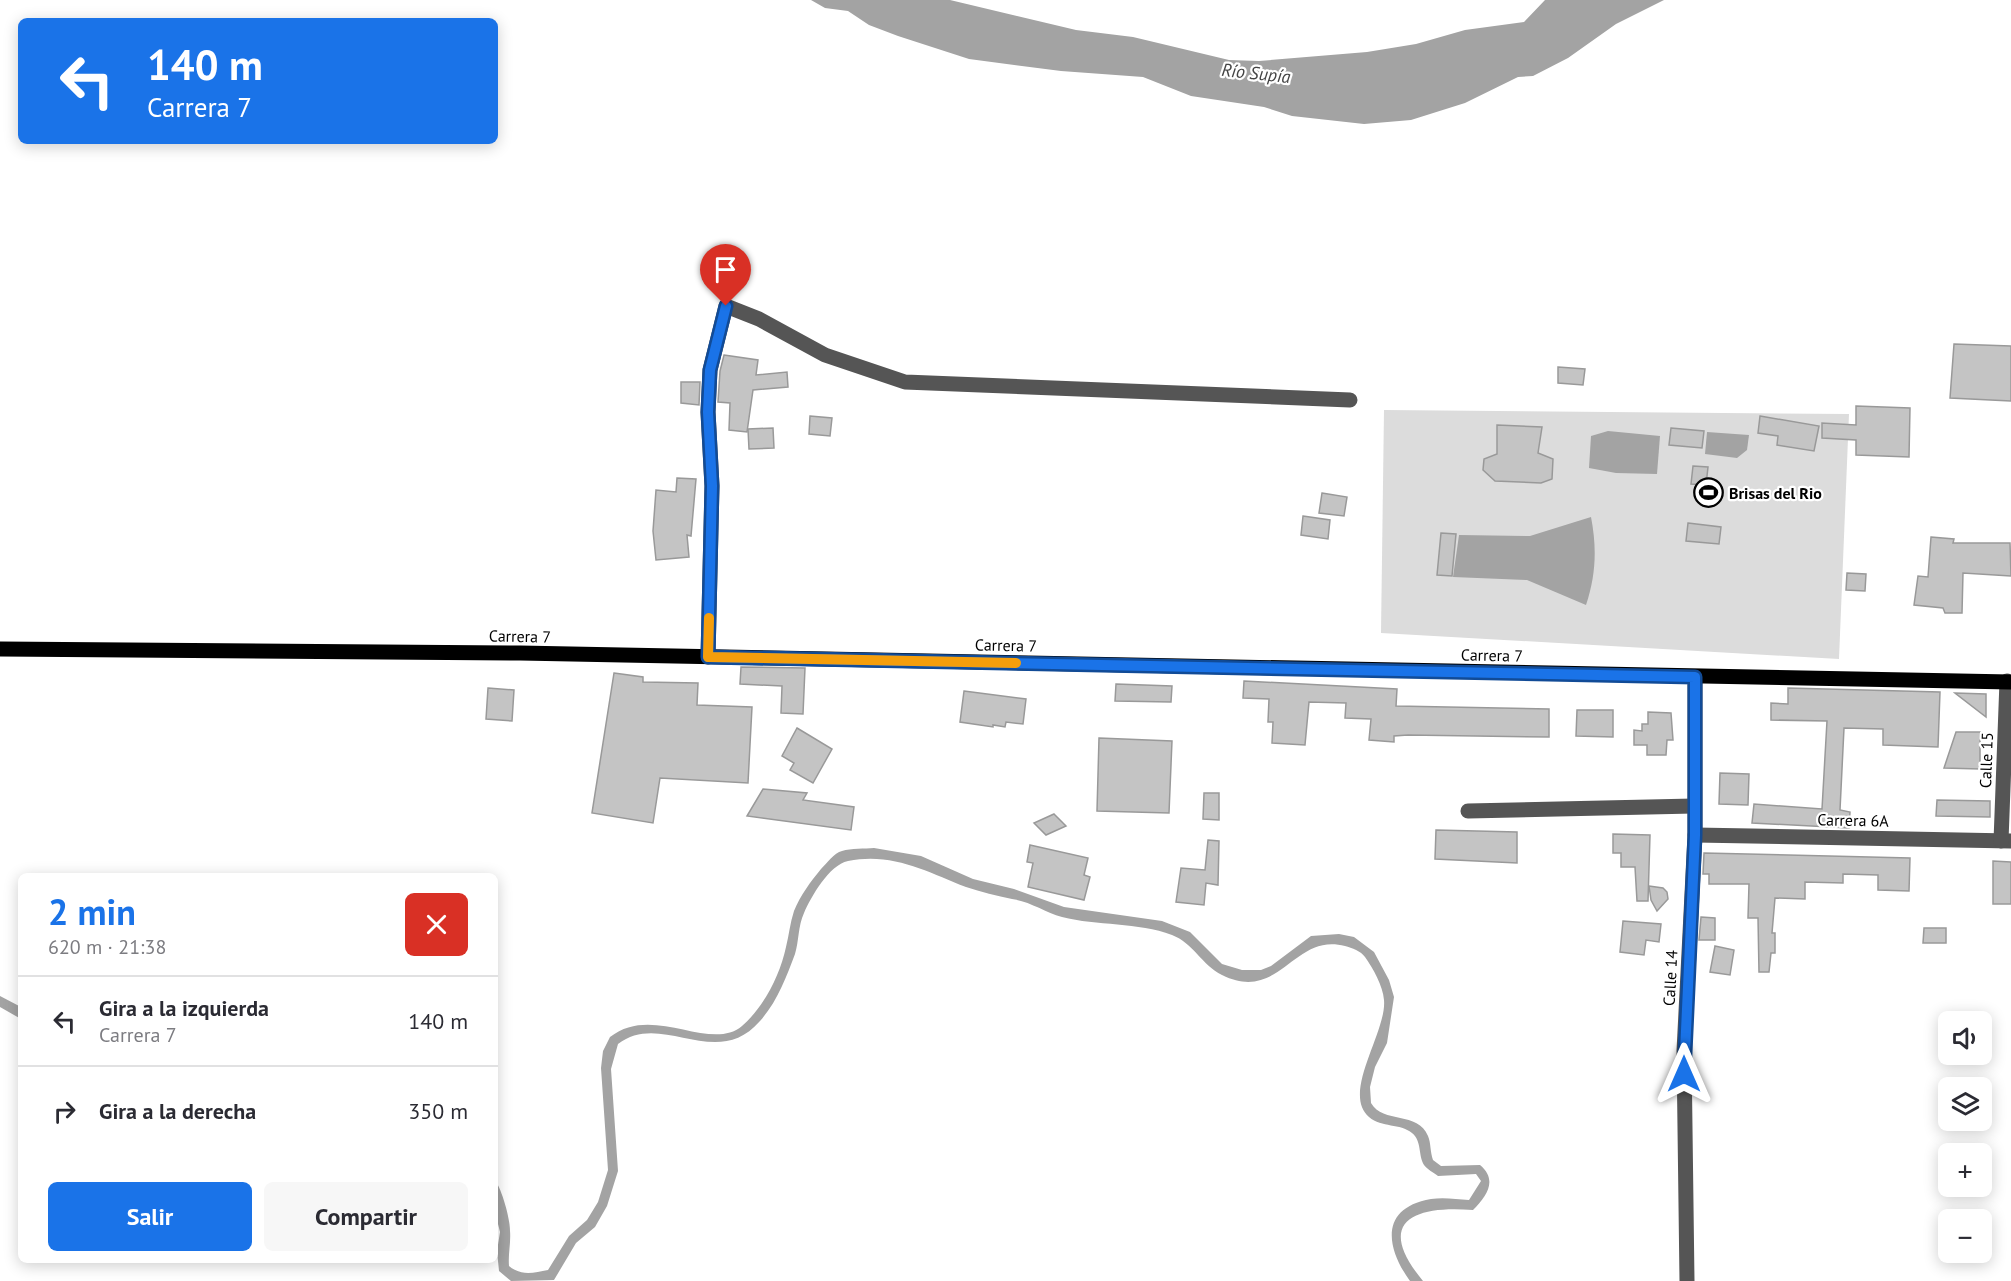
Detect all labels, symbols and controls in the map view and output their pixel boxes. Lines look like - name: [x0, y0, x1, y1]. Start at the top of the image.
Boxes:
- text: 140 m: [147, 37, 263, 92]
- icon: left: [48, 42, 126, 120]
- water label: Río Supía: [1220, 58, 1292, 88]
- text: Carrera 7: [147, 90, 252, 124]
- pin: [700, 244, 751, 306]
- icon: arrive: [709, 253, 742, 286]
- sports icon: Brisas del Rio: [1692, 477, 1724, 509]
- place label: Brisas del Rio: [1729, 483, 1822, 503]
- street label: Carrera 7: [489, 625, 551, 647]
- street label: Carrera 7: [975, 634, 1037, 656]
- street label: Carrera 7: [1461, 644, 1523, 666]
- street label: Calle 15: [1975, 732, 1997, 788]
- street label: Carrera 6A: [1817, 809, 1890, 831]
- text: 2 min: [48, 888, 136, 935]
- button: close: [405, 893, 468, 956]
- text: 620 m · 21:38: [48, 934, 166, 960]
- street label: Calle 14: [1659, 949, 1681, 1006]
- text: Gira a la izquierda: [99, 994, 269, 1022]
- icon: left: [48, 1005, 81, 1038]
- text: 140 m: [408, 1007, 468, 1035]
- map controls: [1938, 1011, 1992, 1263]
- button: sound: [1938, 1011, 1992, 1065]
- text: Carrera 7: [99, 1022, 177, 1048]
- position arrow: [1652, 1042, 1716, 1106]
- button: layers: [1938, 1077, 1992, 1131]
- icon: right: [48, 1095, 81, 1128]
- text: Gira a la derecha: [99, 1097, 256, 1125]
- text: 350 m: [408, 1097, 468, 1125]
- button: +: [1938, 1143, 1992, 1197]
- button: Salir: [48, 1182, 252, 1251]
- button: Compartir: [264, 1182, 468, 1251]
- button: −: [1938, 1209, 1992, 1263]

